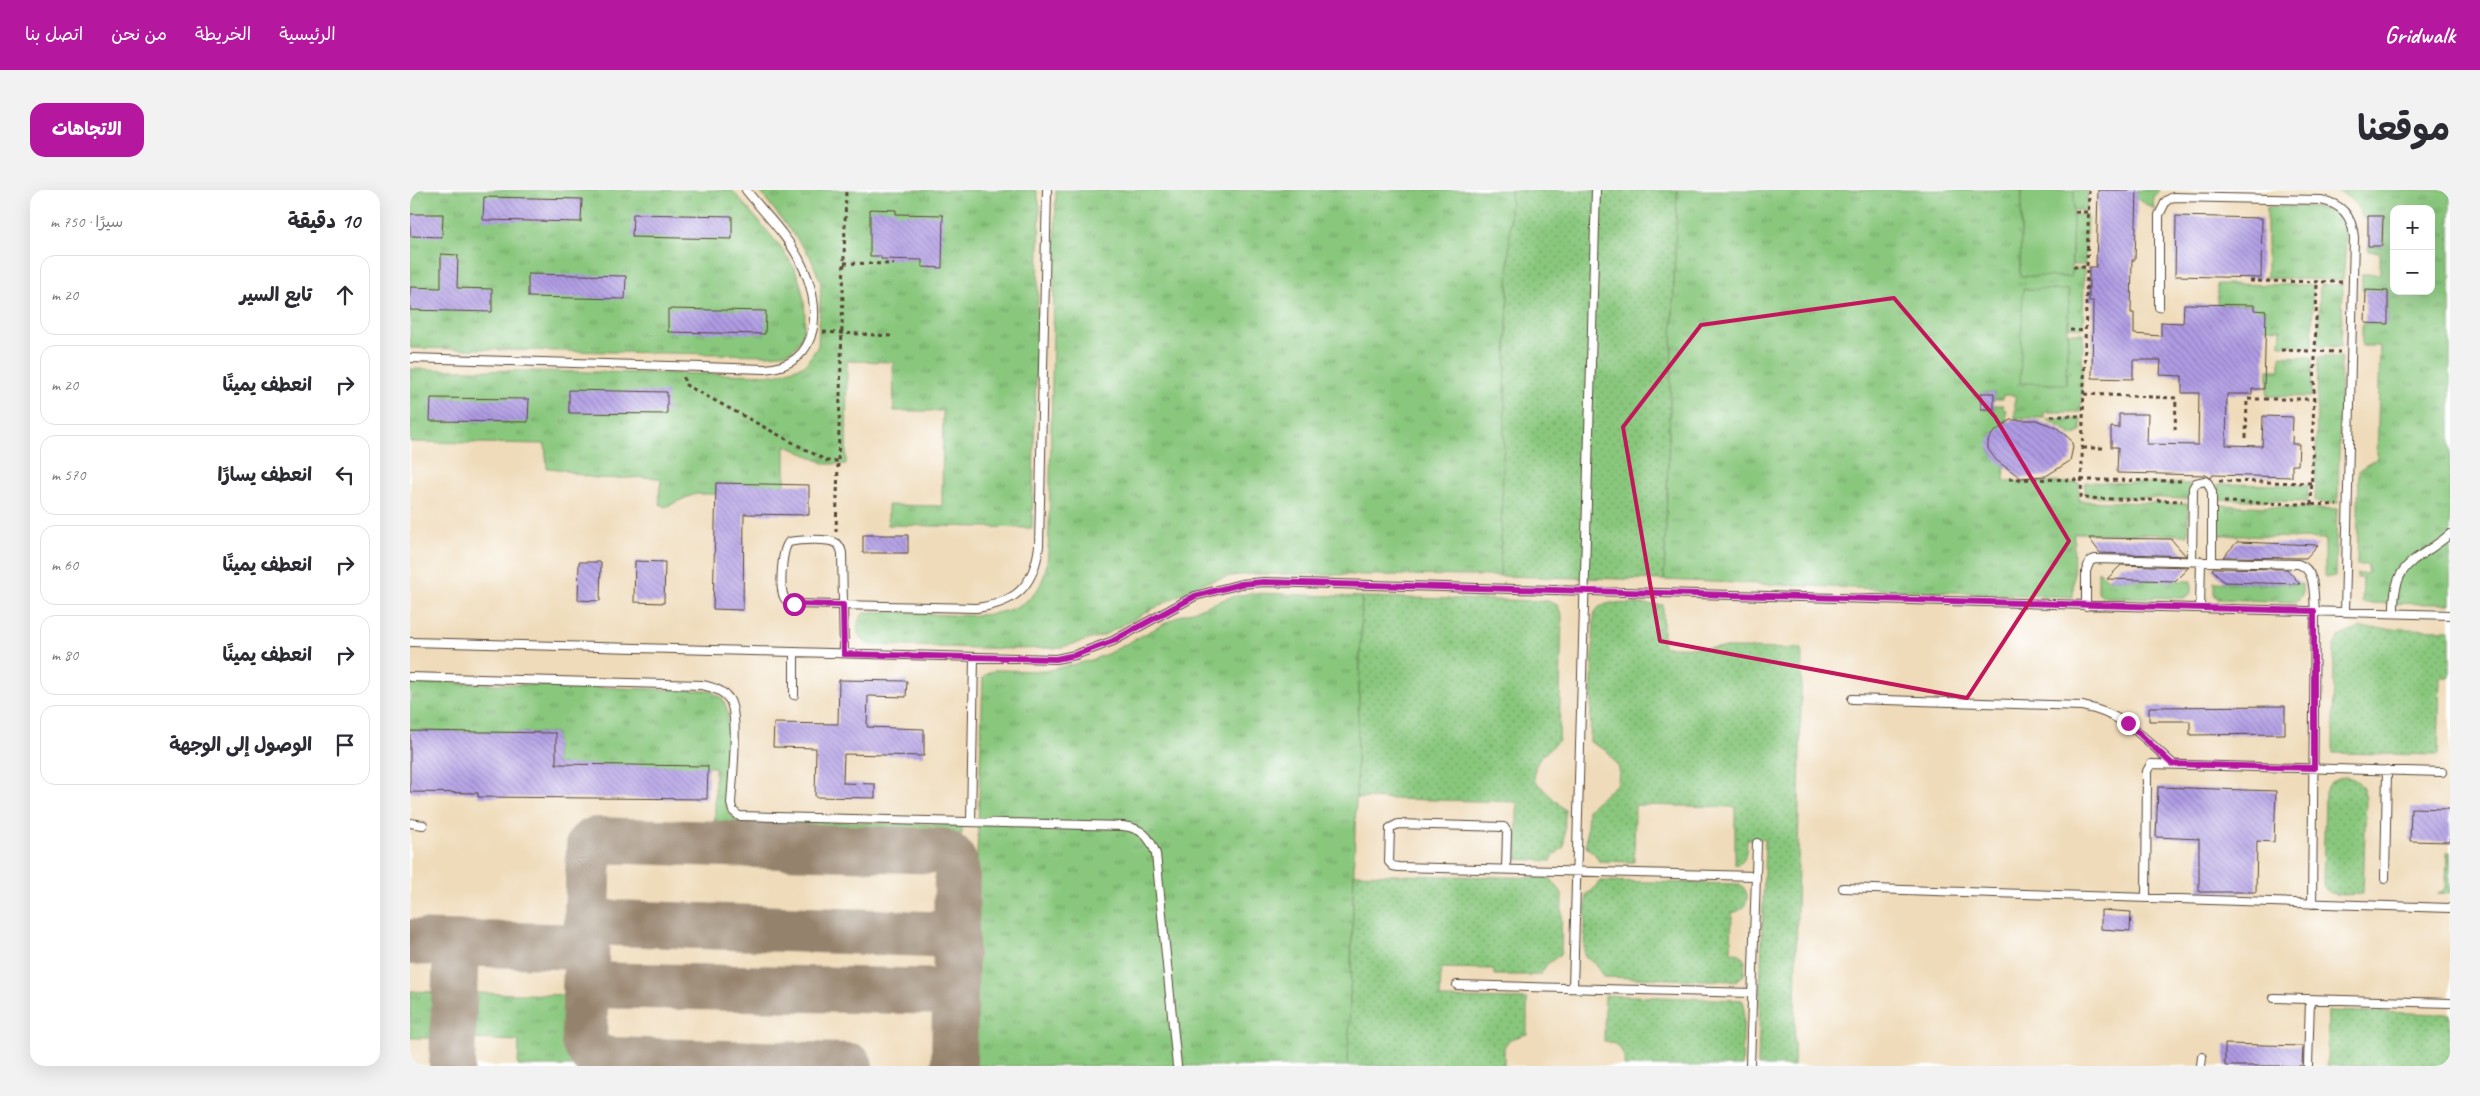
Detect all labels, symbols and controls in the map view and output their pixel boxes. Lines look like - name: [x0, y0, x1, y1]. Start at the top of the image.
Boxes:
- text: Gridwalk: [2385, 20, 2455, 50]
- text: اتصل بنا: [25, 23, 83, 45]
- text: من نحن: [111, 23, 167, 45]
- text: الخريطة: [195, 23, 251, 45]
- text: الرئيسية: [279, 23, 336, 45]
- button: الاتجاهات: [30, 103, 144, 157]
- text: موقعنا: [2357, 106, 2450, 151]
- map controls: [2390, 205, 2435, 295]
- button: +: [2390, 205, 2435, 250]
- text: 10 دقيقة: [288, 208, 360, 234]
- text: سيرًا · 750 m: [50, 212, 123, 232]
- button: −: [2390, 250, 2435, 295]
- icon: ahead: [331, 281, 359, 309]
- text: تابع السير: [240, 283, 312, 307]
- text: 20 m: [51, 285, 78, 305]
- icon: right: [331, 371, 359, 399]
- text: انعطف يمينًا: [223, 373, 312, 397]
- text: 20 m: [51, 375, 78, 395]
- icon: left: [331, 461, 359, 489]
- text: انعطف يسارًا: [218, 463, 312, 487]
- text: 570 m: [51, 465, 85, 485]
- icon: right: [331, 551, 359, 579]
- text: انعطف يمينًا: [223, 553, 312, 577]
- text: 60 m: [51, 555, 78, 575]
- route start: [783, 593, 806, 616]
- icon: right: [331, 641, 359, 669]
- text: انعطف يمينًا: [223, 643, 312, 667]
- text: 80 m: [51, 645, 78, 665]
- route end: [2117, 712, 2140, 735]
- icon: arrive: [331, 731, 359, 759]
- text: الوصول إلى الوجهة: [169, 733, 312, 757]

